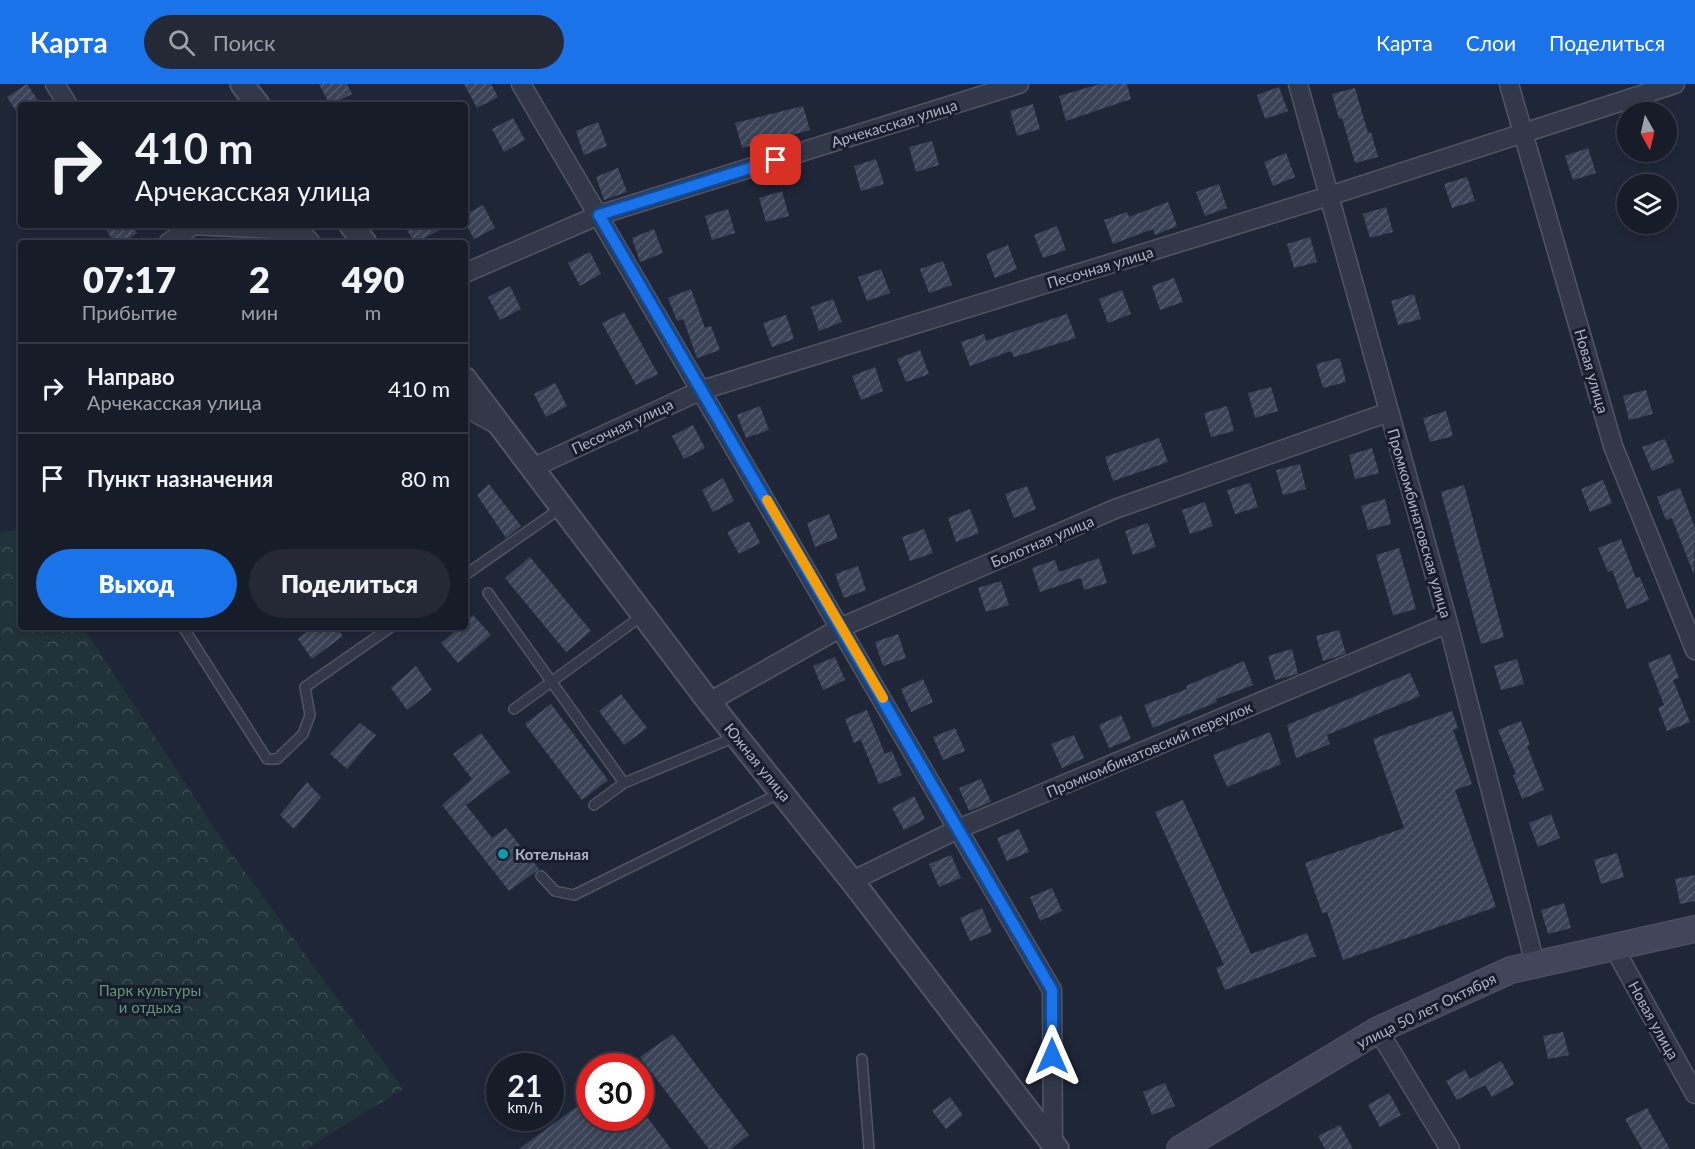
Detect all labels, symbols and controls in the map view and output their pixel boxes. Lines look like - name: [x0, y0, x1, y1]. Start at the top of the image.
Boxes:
- search box: [144, 15, 564, 69]
- text: Карта: [30, 25, 108, 59]
- icon: search: [165, 26, 198, 59]
- text: Поиск: [213, 29, 276, 56]
- text: Карта: [1376, 30, 1433, 55]
- text: Слои: [1466, 30, 1516, 55]
- text: Поделиться: [1549, 30, 1665, 55]
- street label: Арчекасская улица: [829, 95, 959, 151]
- north arrow: [1617, 102, 1677, 162]
- map controls: [1617, 102, 1677, 234]
- text: 410 m: [135, 123, 253, 173]
- icon: right: [36, 126, 114, 204]
- pin: [750, 134, 801, 185]
- icon: arrive: [759, 143, 792, 176]
- text: Арчекасская улица: [135, 174, 371, 207]
- button: layers: [1617, 174, 1677, 234]
- street label: Песочная улица: [1045, 242, 1155, 292]
- text: 07:17: [83, 257, 176, 301]
- text: 2: [249, 257, 270, 301]
- text: 490: [342, 257, 404, 301]
- text: Прибытие: [82, 300, 177, 324]
- text: мин: [241, 300, 278, 324]
- text: m: [365, 300, 381, 324]
- street label: Новая улица: [1571, 327, 1613, 415]
- text: Направо: [87, 363, 175, 390]
- icon: right: [36, 372, 69, 405]
- text: 410 m: [388, 375, 450, 402]
- text: Арчекасская улица: [87, 390, 262, 414]
- street label: Песочная улица: [568, 395, 676, 457]
- street label: Промкомбинатовская улица: [1384, 426, 1456, 620]
- icon: arrive: [36, 462, 69, 495]
- text: Пункт назначения: [87, 465, 273, 492]
- text: 80 m: [401, 465, 450, 492]
- street label: Болотная улица: [988, 511, 1096, 571]
- button: Выход: [36, 549, 237, 618]
- button: Поделиться: [249, 549, 450, 618]
- street label: Промкомбинатовский переулок: [1043, 697, 1255, 801]
- street label: Южная улица: [721, 719, 795, 805]
- place label: Котельная: [515, 845, 589, 863]
- marker: Котельная: [496, 847, 510, 861]
- street label: улица 50 лет Октября: [1353, 968, 1499, 1052]
- street label: Новая улица: [1625, 978, 1683, 1062]
- park label: Парк культуры и отдыха: [99, 981, 201, 1016]
- position arrow: [1020, 1024, 1084, 1088]
- speed limit sign: 30: [576, 1053, 654, 1131]
- text: 21: [508, 1067, 542, 1103]
- text: km/h: [507, 1098, 543, 1116]

